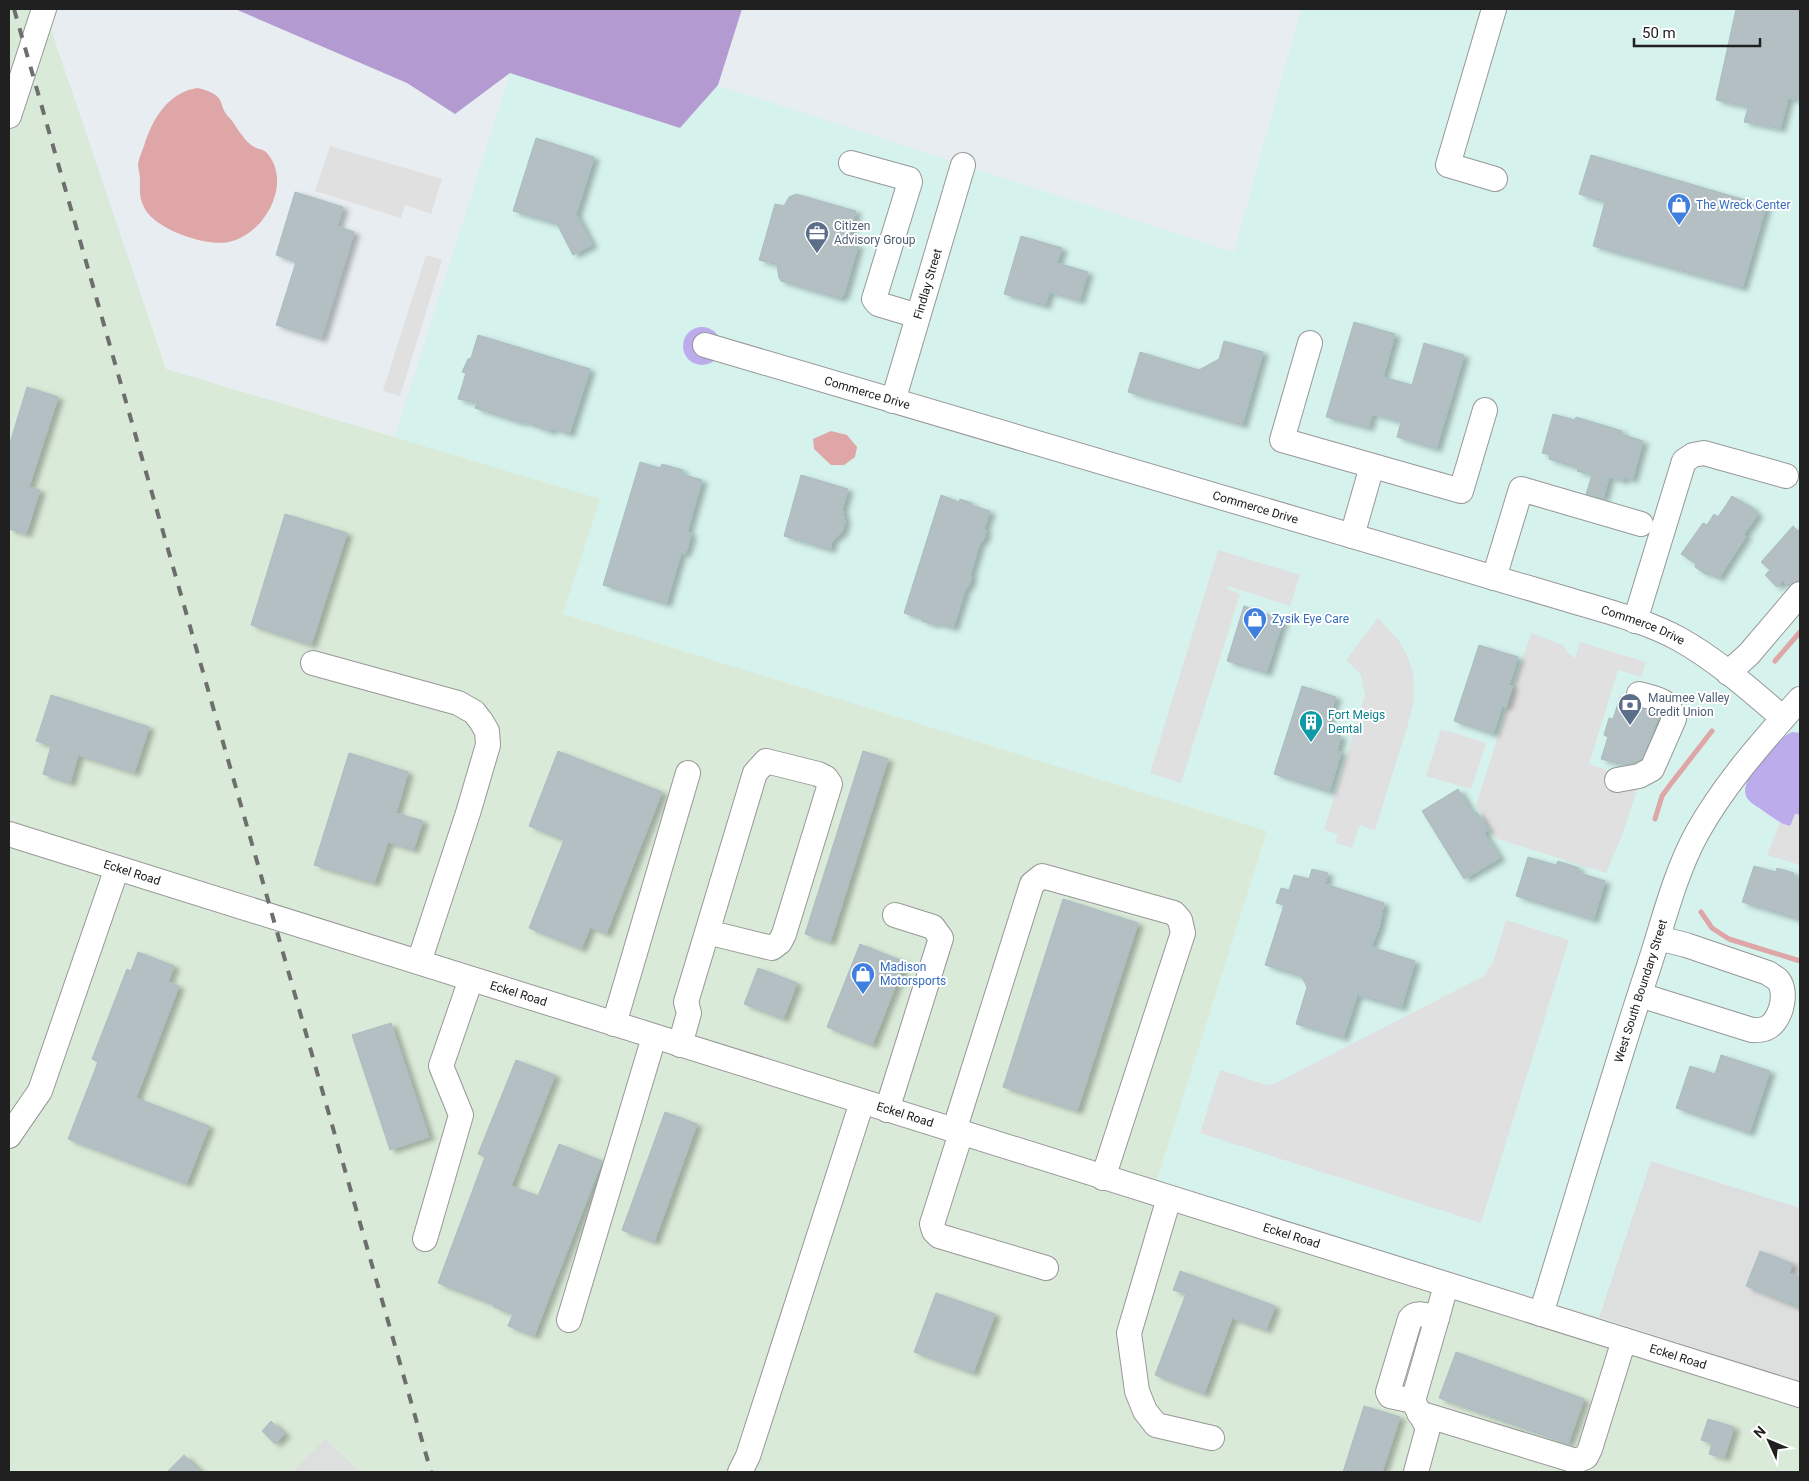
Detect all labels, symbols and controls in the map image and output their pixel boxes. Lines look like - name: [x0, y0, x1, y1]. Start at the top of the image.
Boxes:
- scale bar: [1634, 15, 1760, 47]
- text: 50 m: [1642, 24, 1676, 42]
- shop icon: The Wreck Center: [1666, 192, 1692, 226]
- place label: The Wreck Center: [1696, 198, 1790, 212]
- place label: Citizen Advisory Group: [834, 219, 916, 247]
- office icon: Citizen Advisory Group: [804, 220, 830, 254]
- street label: Findlay Street: [911, 247, 945, 321]
- street label: Commerce Drive: [823, 374, 912, 412]
- street label: Commerce Drive: [1211, 488, 1300, 527]
- street label: Commerce Drive: [1599, 603, 1687, 648]
- shop icon: Zysik Eye Care: [1242, 606, 1268, 640]
- place label: Zysik Eye Care: [1272, 612, 1349, 626]
- place label: Maumee Valley Credit Union: [1648, 691, 1730, 719]
- bank icon: Maumee Valley Credit Union: [1617, 692, 1643, 726]
- place label: Fort Meigs Dental: [1328, 708, 1385, 736]
- building icon: Fort Meigs Dental: [1298, 709, 1324, 743]
- street label: Eckel Road: [102, 857, 162, 888]
- street label: West South Boundary Street: [1611, 918, 1670, 1064]
- place label: Madison Motorsports: [880, 960, 946, 988]
- shop icon: Madison Motorsports: [850, 961, 876, 995]
- street label: Eckel Road: [488, 978, 549, 1009]
- street label: Eckel Road: [875, 1099, 935, 1130]
- street label: Eckel Road: [1261, 1220, 1322, 1251]
- street label: Eckel Road: [1648, 1341, 1708, 1372]
- north arrow: [1744, 1416, 1794, 1466]
- text: N: [1750, 1423, 1769, 1441]

